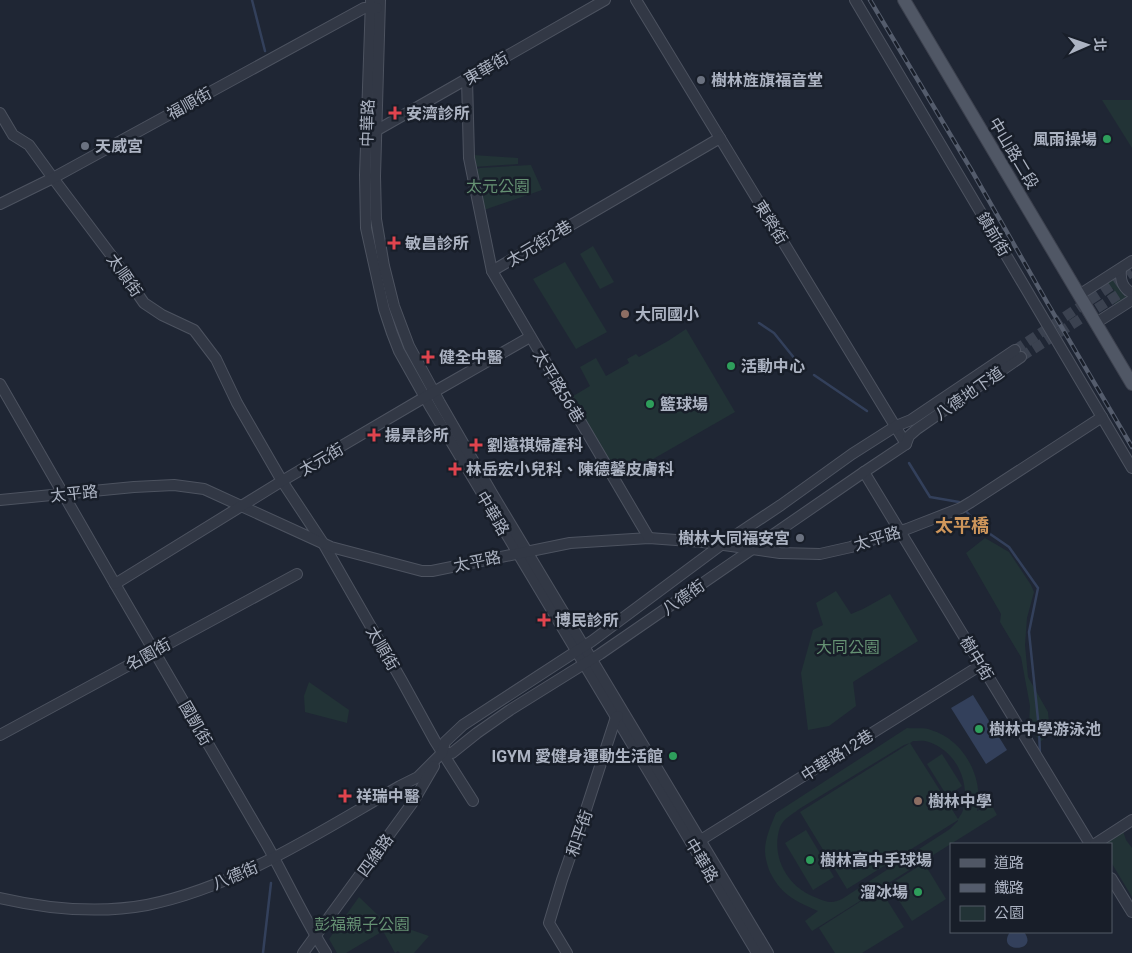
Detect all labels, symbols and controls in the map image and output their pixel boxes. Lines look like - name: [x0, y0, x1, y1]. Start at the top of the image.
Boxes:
- north arrow: [1062, 20, 1112, 70]
- text: 北: [1092, 37, 1108, 52]
- street label: 東華街: [461, 48, 512, 89]
- place label: 樹林旌旗福音堂: [711, 71, 823, 90]
- marker: 樹林旌旗福音堂: [695, 74, 707, 86]
- street label: 福順街: [164, 83, 215, 123]
- street label: 中華路: [357, 99, 378, 147]
- place label: 安濟診所: [406, 104, 470, 123]
- marker: 安濟診所: [388, 106, 402, 120]
- street label: 中山路二段: [985, 114, 1042, 192]
- place label: 風雨操場: [1033, 130, 1097, 149]
- marker: 風雨操場: [1101, 133, 1113, 145]
- place label: 天威宮: [95, 137, 143, 156]
- marker: 天威宮: [79, 140, 91, 152]
- park label: 太元公園: [466, 177, 530, 196]
- street label: 東榮街: [750, 197, 791, 248]
- street label: 鎮前街: [973, 209, 1014, 260]
- street label: 太元街2巷: [503, 216, 575, 270]
- place label: 敏昌診所: [405, 234, 469, 253]
- marker: 敏昌診所: [387, 236, 401, 250]
- street label: 太順街: [103, 250, 146, 300]
- place label: 大同國小: [635, 305, 699, 324]
- marker: 大同國小: [619, 308, 631, 320]
- street label: 太平路56巷: [529, 346, 588, 426]
- place label: 健全中醫: [439, 348, 503, 367]
- marker: 健全中醫: [421, 350, 435, 364]
- place label: 活動中心: [741, 357, 805, 376]
- marker: 活動中心: [725, 360, 737, 372]
- street label: 八德地下道: [931, 363, 1008, 424]
- place label: 籃球場: [660, 395, 708, 414]
- marker: 籃球場: [644, 398, 656, 410]
- place label: 揚昇診所: [385, 426, 449, 445]
- marker: 揚昇診所: [367, 428, 381, 442]
- place label: 劉遠祺婦產科: [487, 436, 583, 455]
- marker: 劉遠祺婦產科: [469, 438, 483, 452]
- street label: 太元街: [296, 439, 347, 480]
- place label: 林岳宏小兒科、陳德馨皮膚科: [466, 460, 674, 479]
- marker: 林岳宏小兒科、陳德馨皮膚科: [448, 462, 462, 476]
- street label: 太平路: [49, 482, 99, 505]
- street label: 中華路: [472, 488, 513, 539]
- district label: 太平橋: [935, 515, 989, 536]
- street label: 太平路: [851, 522, 903, 555]
- place label: 樹林大同福安宮: [678, 529, 790, 548]
- marker: 樹林大同福安宮: [794, 532, 806, 544]
- street label: 太平路: [452, 547, 503, 576]
- street label: 八德街: [658, 576, 708, 619]
- place label: 博民診所: [555, 611, 619, 630]
- marker: 博民診所: [537, 613, 551, 627]
- street label: 太順街: [362, 623, 403, 674]
- street label: 樹中街: [956, 633, 997, 684]
- street label: 名園街: [123, 634, 174, 674]
- park label: 大同公園: [816, 638, 880, 657]
- street label: 國凱街: [175, 698, 216, 749]
- place label: 樹林中學游泳池: [989, 720, 1101, 739]
- marker: 樹林中學游泳池: [973, 723, 985, 735]
- street label: 中華路12巷: [797, 726, 877, 785]
- place label: IGYM 愛健身運動生活館: [492, 747, 663, 766]
- marker: IGYM 愛健身運動生活館: [667, 750, 679, 762]
- place label: 祥瑞中醫: [356, 787, 420, 806]
- marker: 祥瑞中醫: [338, 789, 352, 803]
- place label: 樹林中學: [928, 792, 992, 811]
- marker: 樹林中學: [912, 795, 924, 807]
- street label: 和平街: [563, 807, 596, 859]
- street label: 四維路: [354, 830, 397, 880]
- street label: 中華路: [681, 835, 722, 886]
- legend: [950, 843, 1112, 933]
- place label: 樹林高中手球場: [820, 851, 932, 870]
- marker: 樹林高中手球場: [804, 854, 816, 866]
- text: 道路: [994, 854, 1024, 872]
- street label: 八德街: [209, 857, 261, 894]
- text: 鐵路: [994, 879, 1024, 897]
- place label: 溜冰場: [860, 883, 908, 902]
- marker: 溜冰場: [912, 886, 924, 898]
- text: 公園: [994, 904, 1024, 922]
- park label: 彭福親子公園: [314, 915, 410, 934]

